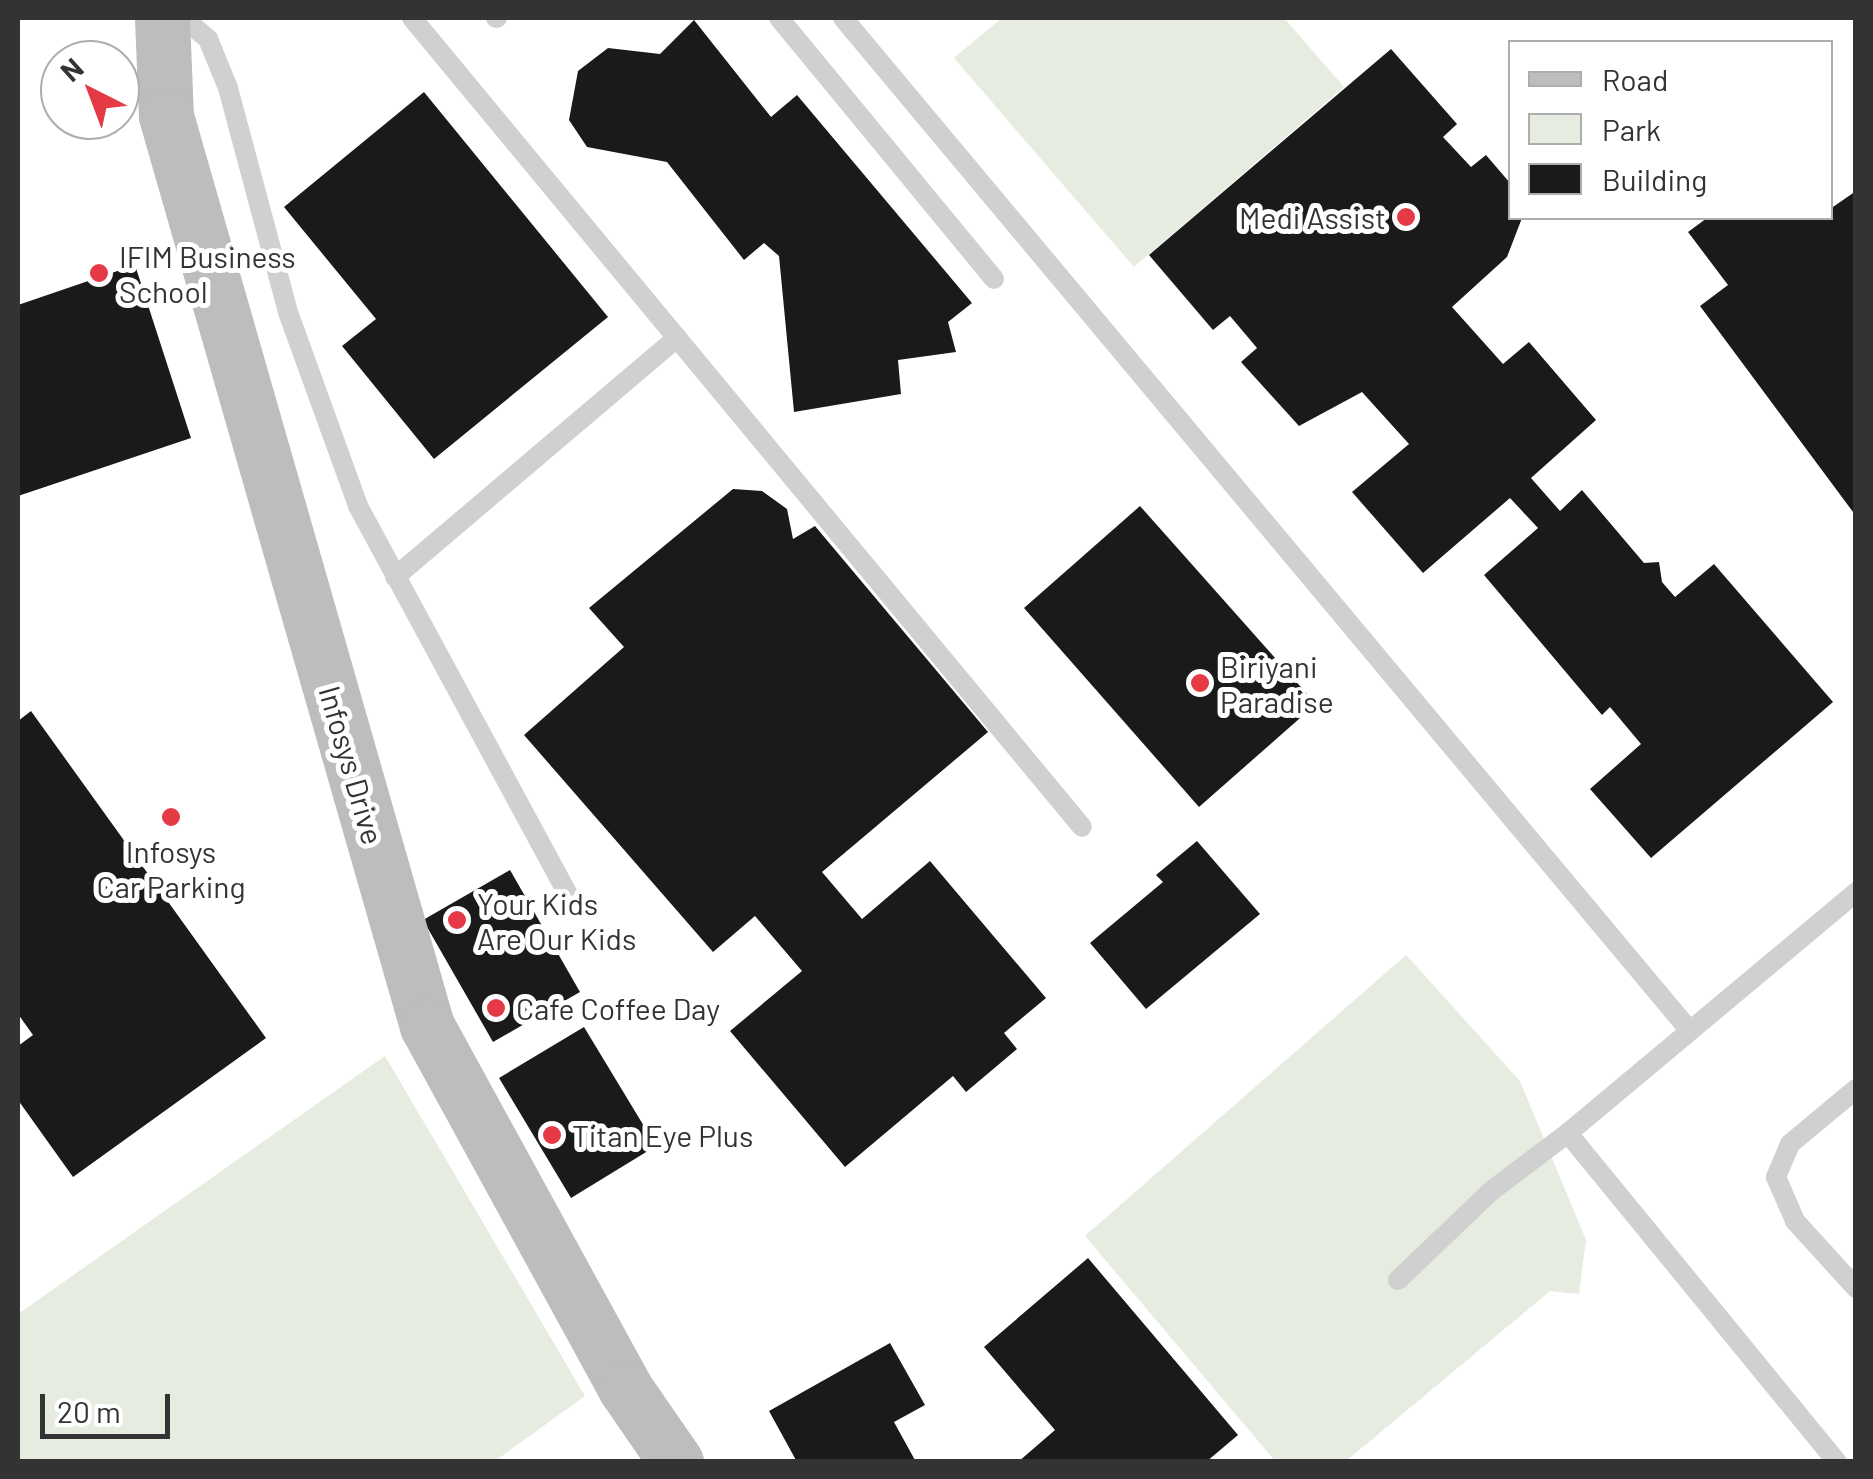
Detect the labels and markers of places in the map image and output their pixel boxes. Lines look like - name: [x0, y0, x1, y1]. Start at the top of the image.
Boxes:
- place label: Medi Assist: [1239, 199, 1386, 235]
- marker: Medi Assist: [1395, 206, 1417, 228]
- place label: IFIM Business School: [119, 238, 296, 308]
- marker: IFIM Business School: [88, 262, 110, 284]
- place label: Biriyani Paradise: [1220, 648, 1334, 718]
- marker: Biriyani Paradise: [1189, 672, 1211, 694]
- marker: Infosys Car Parking: [160, 806, 182, 828]
- place label: Infosys Car Parking: [96, 833, 246, 904]
- place label: Your Kids Are Our Kids: [477, 885, 636, 956]
- marker: Your Kids Are Our Kids: [446, 909, 468, 931]
- place label: Cafe Coffee Day: [516, 990, 720, 1026]
- marker: Cafe Coffee Day: [485, 997, 507, 1019]
- place label: Titan Eye Plus: [572, 1117, 753, 1153]
- marker: Titan Eye Plus: [541, 1124, 563, 1146]

